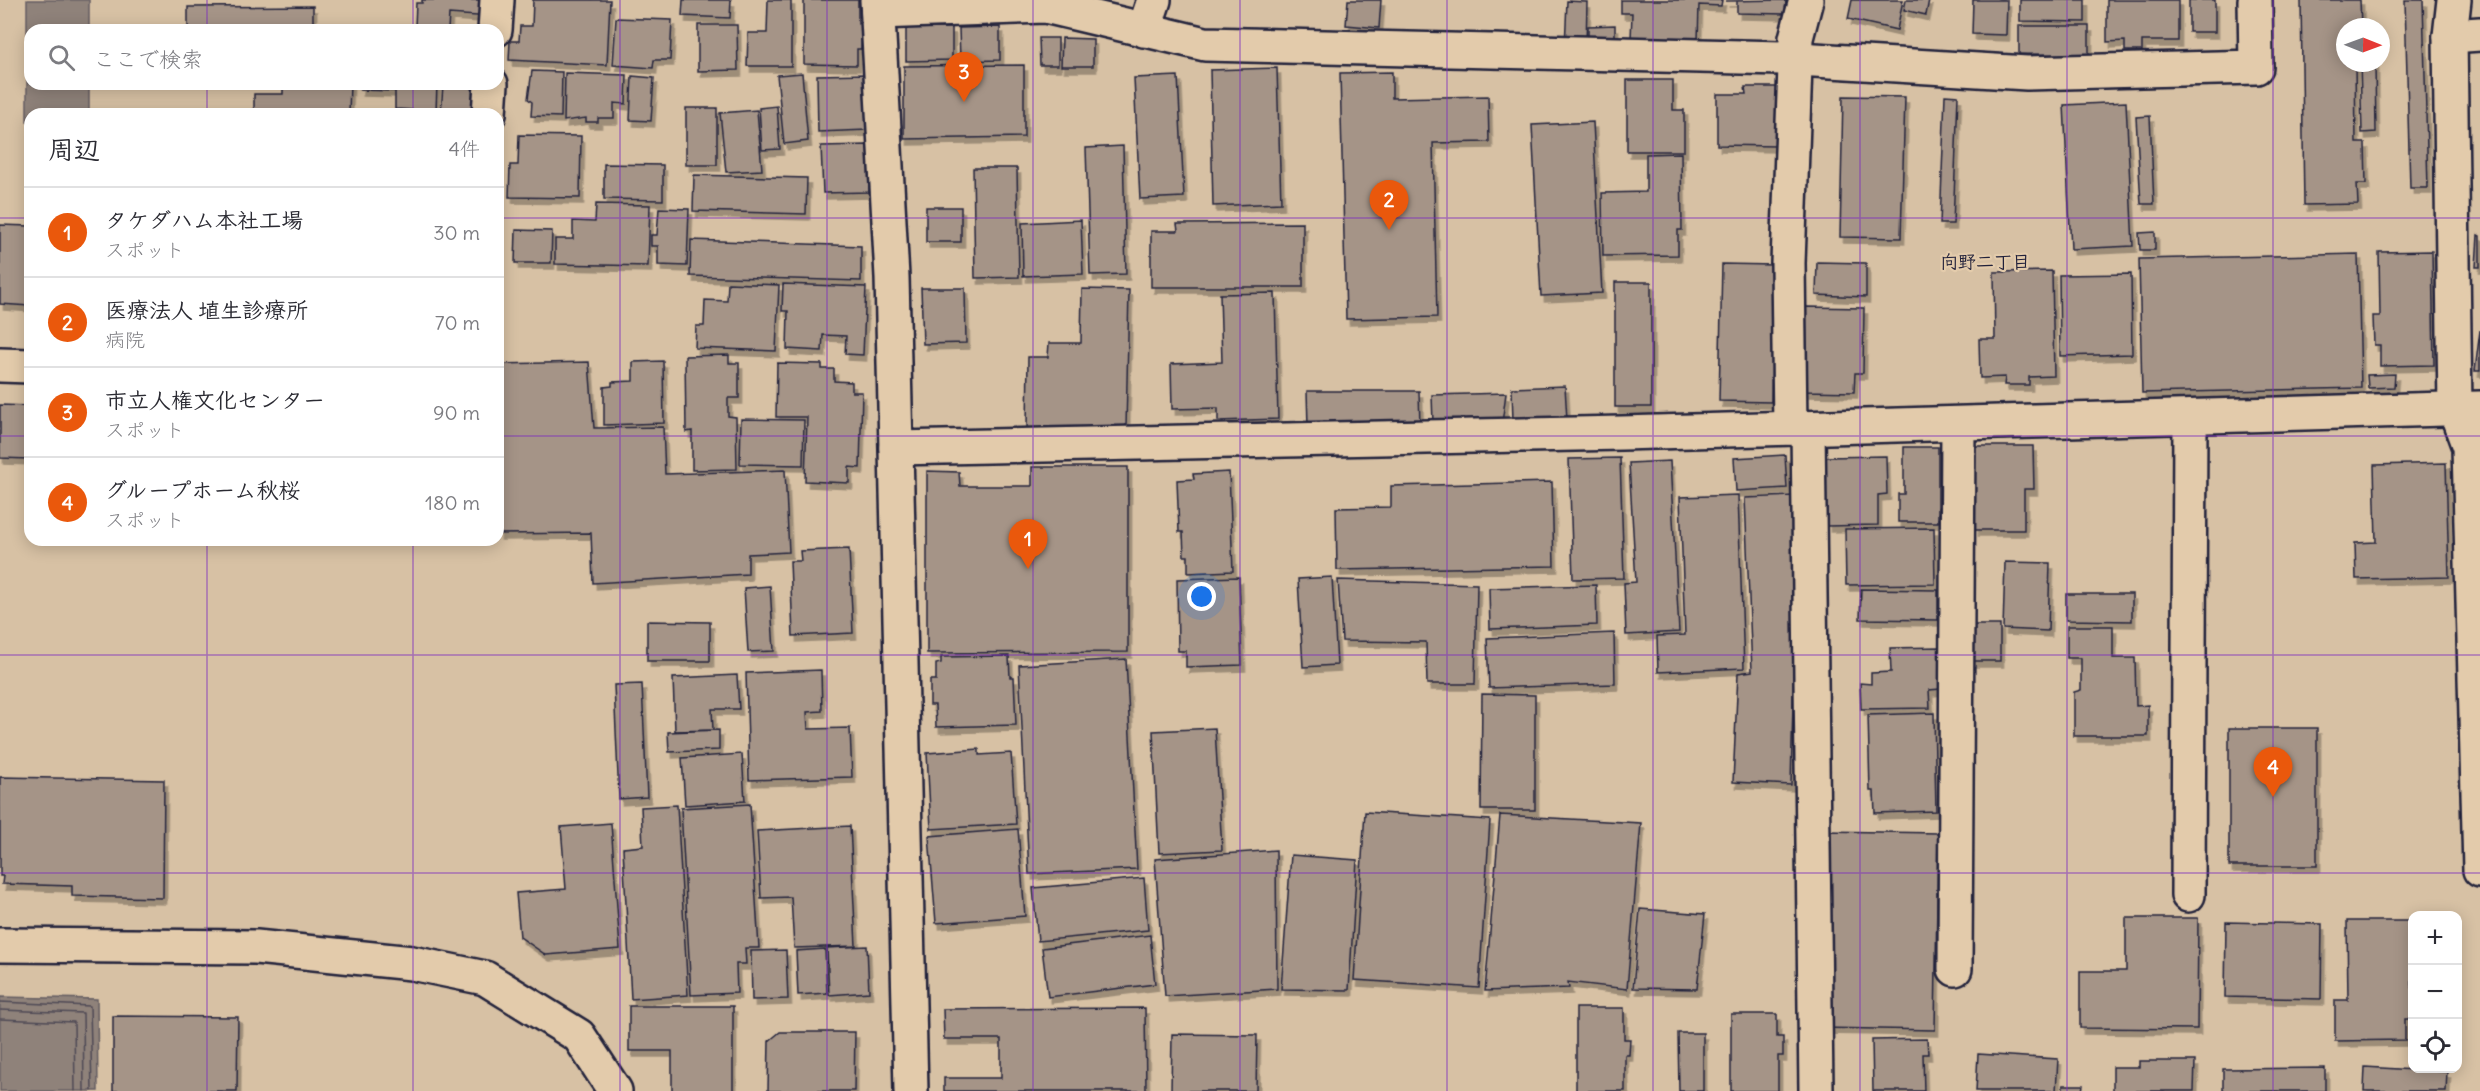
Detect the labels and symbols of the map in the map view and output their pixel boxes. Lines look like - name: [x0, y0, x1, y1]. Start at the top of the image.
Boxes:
- north arrow: [2336, 18, 2390, 72]
- pin: 3: [944, 52, 984, 102]
- pin: 2: [1370, 180, 1408, 230]
- district label: 向野二丁目: [1940, 250, 2030, 273]
- pin: 1: [1008, 520, 1048, 569]
- your location: [1187, 582, 1216, 611]
- pin: 4: [2254, 748, 2292, 797]

